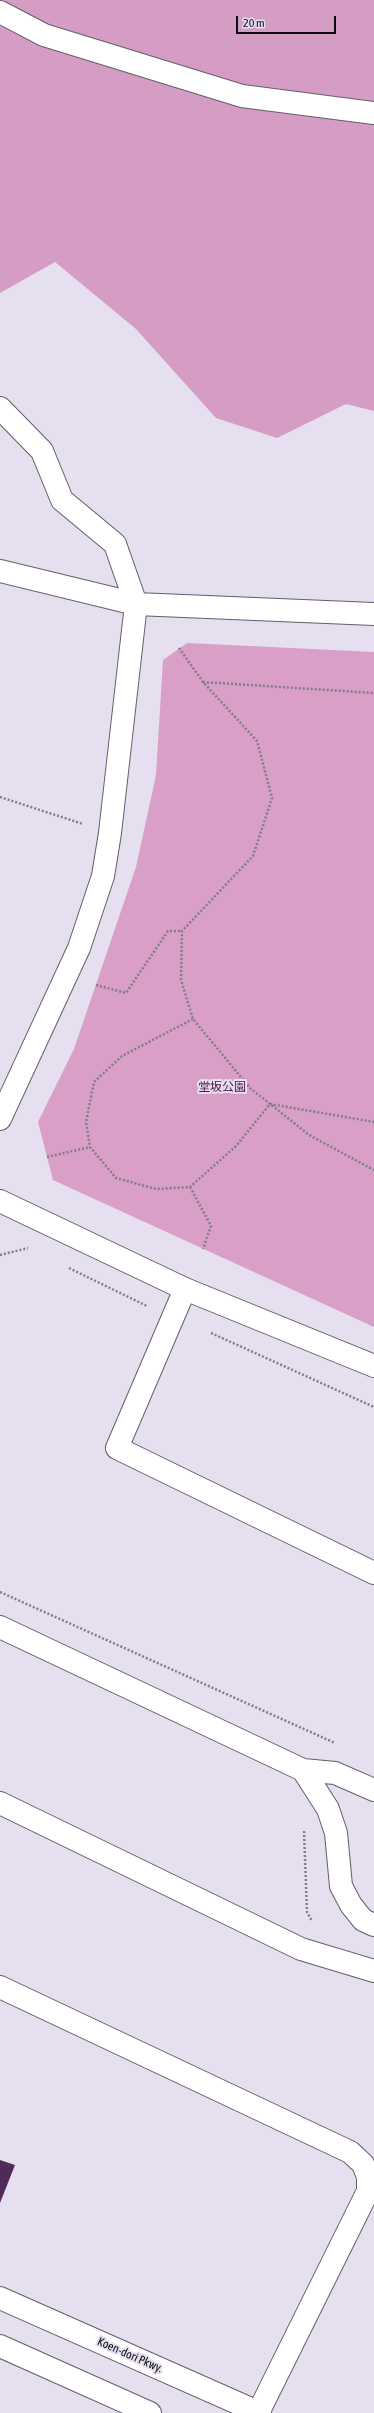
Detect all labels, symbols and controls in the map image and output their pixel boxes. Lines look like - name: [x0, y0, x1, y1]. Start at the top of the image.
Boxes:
- scale bar: [238, 8, 338, 34]
- text: 20 m: [243, 16, 265, 30]
- park label: 堂坂公園: [198, 1080, 246, 1094]
- street label: Koen-dori Pkwy.: [95, 2334, 165, 2376]

